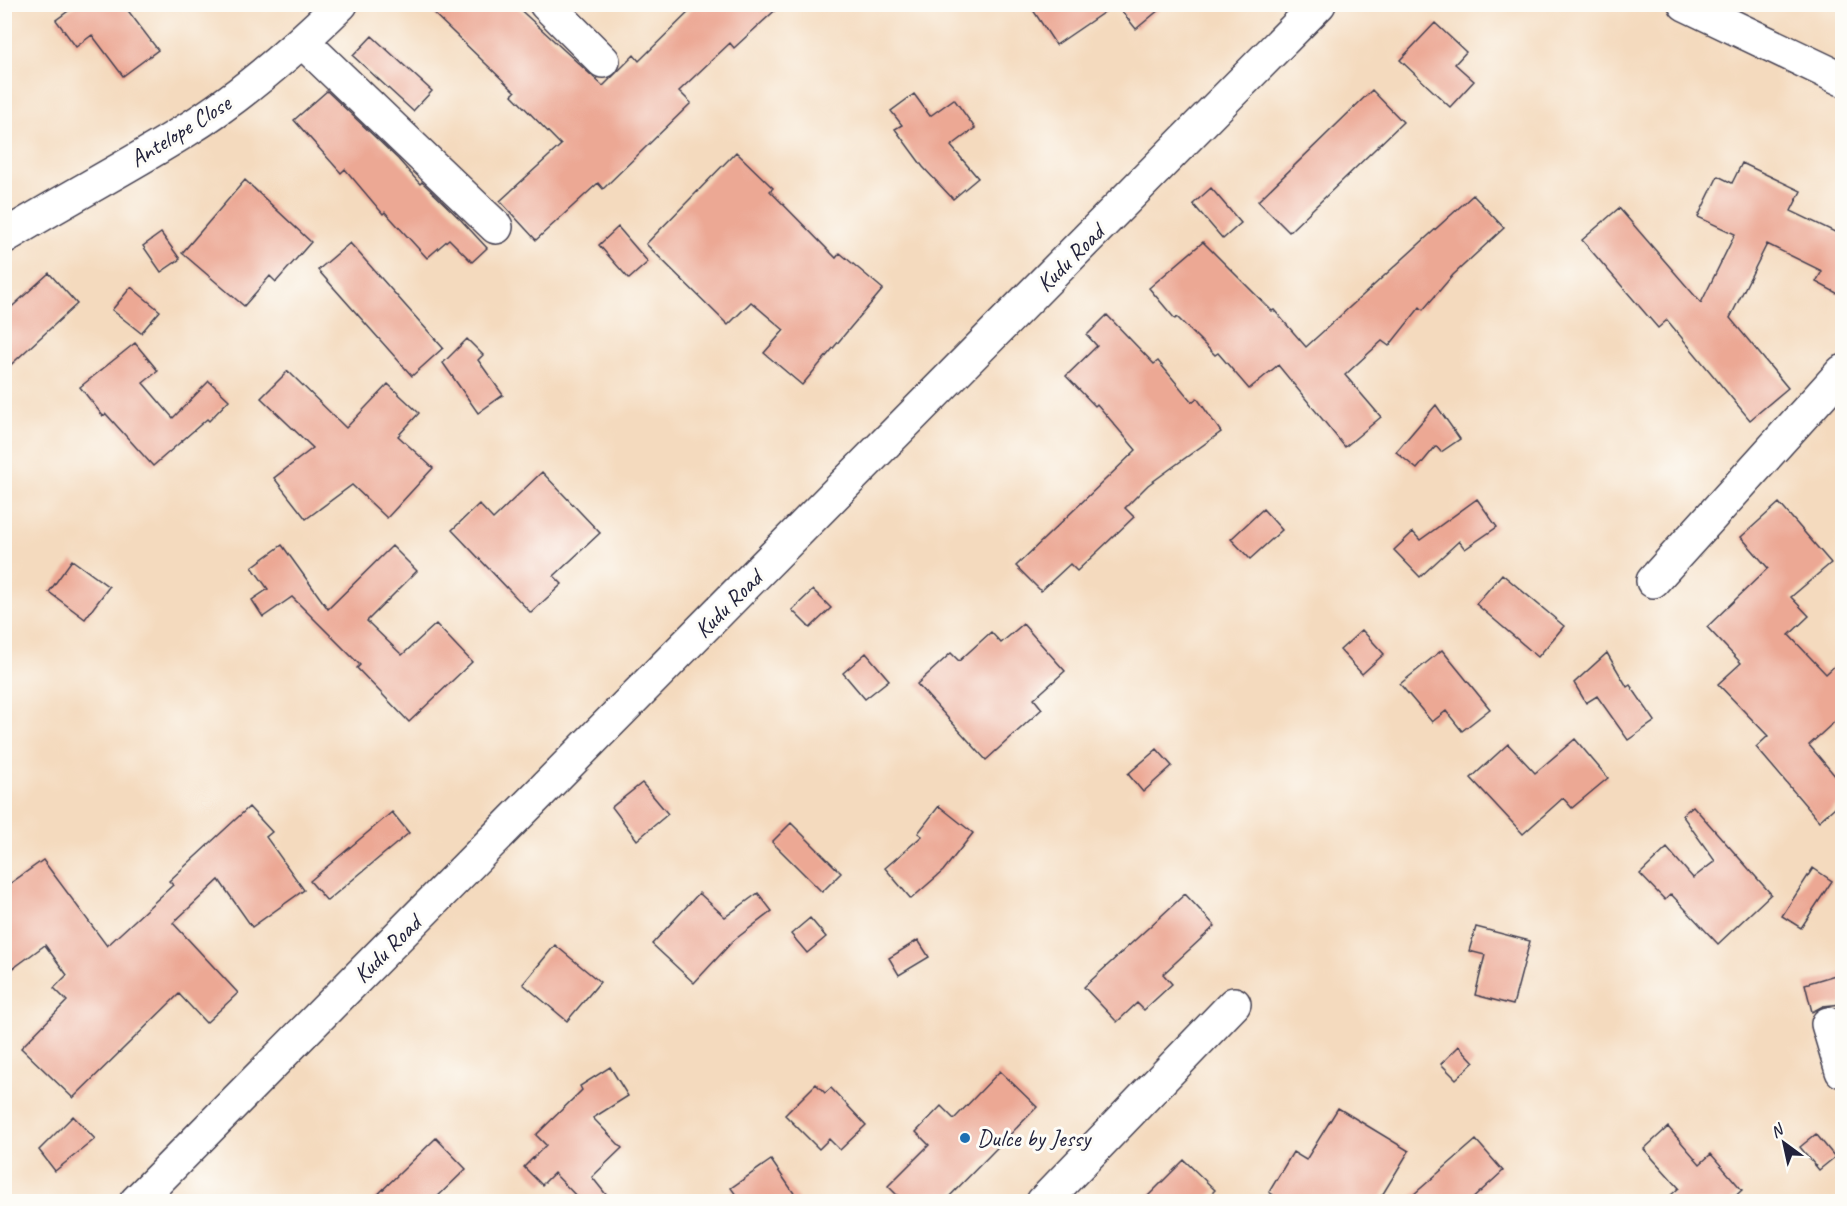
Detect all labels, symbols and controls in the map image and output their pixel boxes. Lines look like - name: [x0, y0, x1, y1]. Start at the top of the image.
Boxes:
- street label: Antelope Close: [124, 87, 238, 174]
- street label: Kudu Road: [1030, 215, 1113, 298]
- street label: Kudu Road: [688, 561, 771, 644]
- street label: Kudu Road: [347, 906, 430, 989]
- north arrow: [1754, 1113, 1814, 1173]
- text: N: [1767, 1118, 1789, 1142]
- place label: Dulce by Jessy: [977, 1123, 1092, 1153]
- marker: Dulce by Jessy: [958, 1131, 972, 1145]

